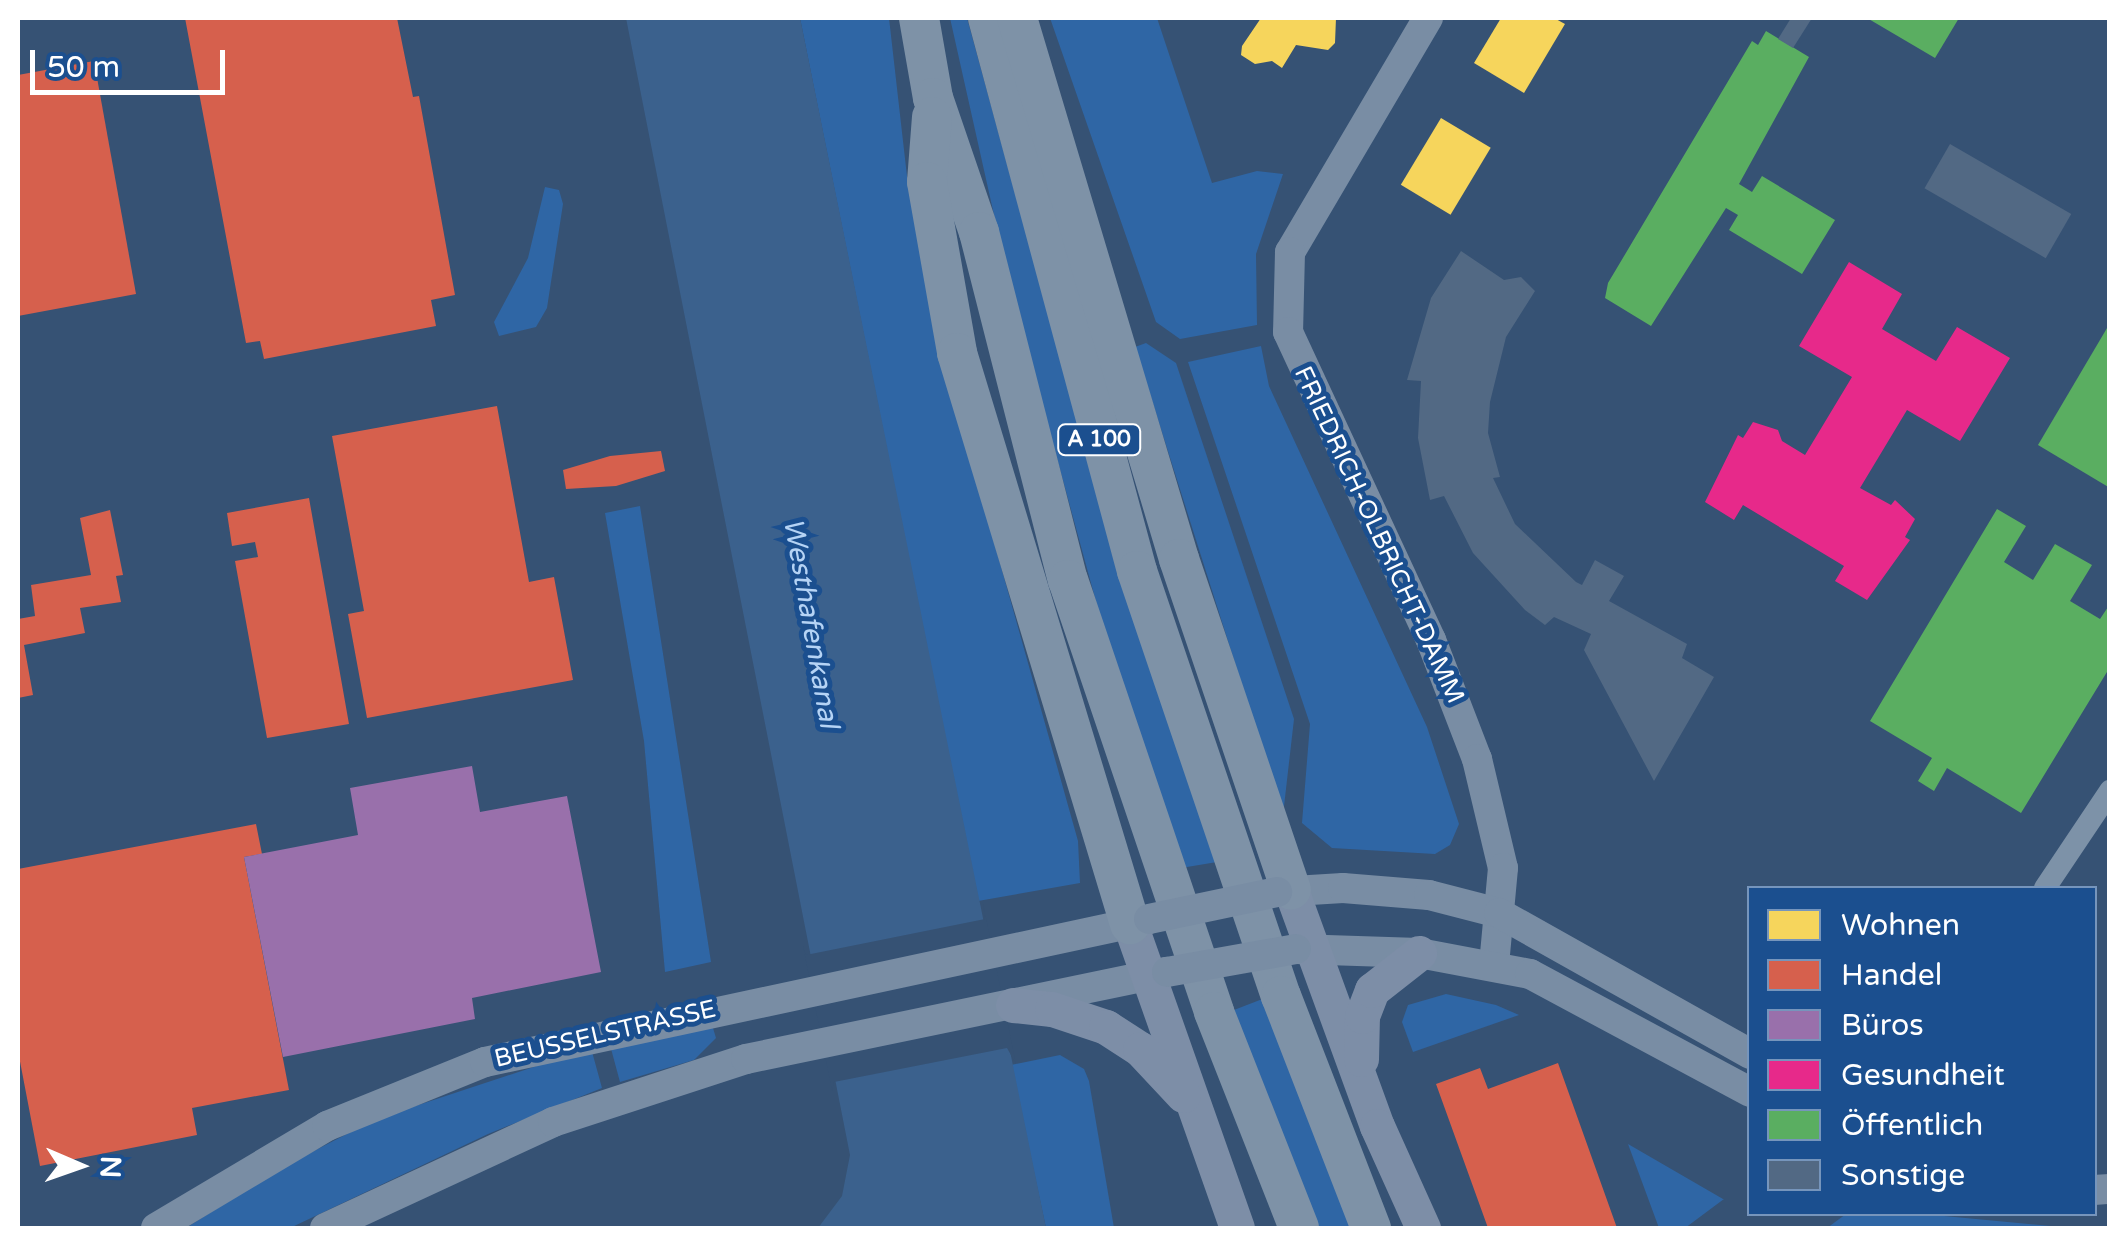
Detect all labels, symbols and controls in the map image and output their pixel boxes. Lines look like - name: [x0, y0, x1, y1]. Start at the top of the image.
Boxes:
- scale bar: [35, 30, 230, 92]
- text: 50 m: [47, 49, 120, 86]
- street label: FRIEDRICH-OLBRICHT-DAMM: [1288, 362, 1470, 708]
- road number: A 100: [1056, 423, 1142, 457]
- water label: Westhafenkanal: [776, 515, 846, 731]
- legend: [1747, 886, 2097, 1216]
- text: Wohnen: [1841, 907, 1960, 944]
- text: Handel: [1841, 957, 1942, 994]
- street label: BEUSSELSTRASSE: [491, 994, 719, 1074]
- text: Büros: [1841, 1007, 1924, 1044]
- text: Gesundheit: [1841, 1057, 2005, 1094]
- text: Öffentlich: [1841, 1107, 1983, 1144]
- north arrow: [30, 1116, 130, 1216]
- text: N: [93, 1155, 127, 1179]
- text: Sonstige: [1841, 1157, 1965, 1194]

